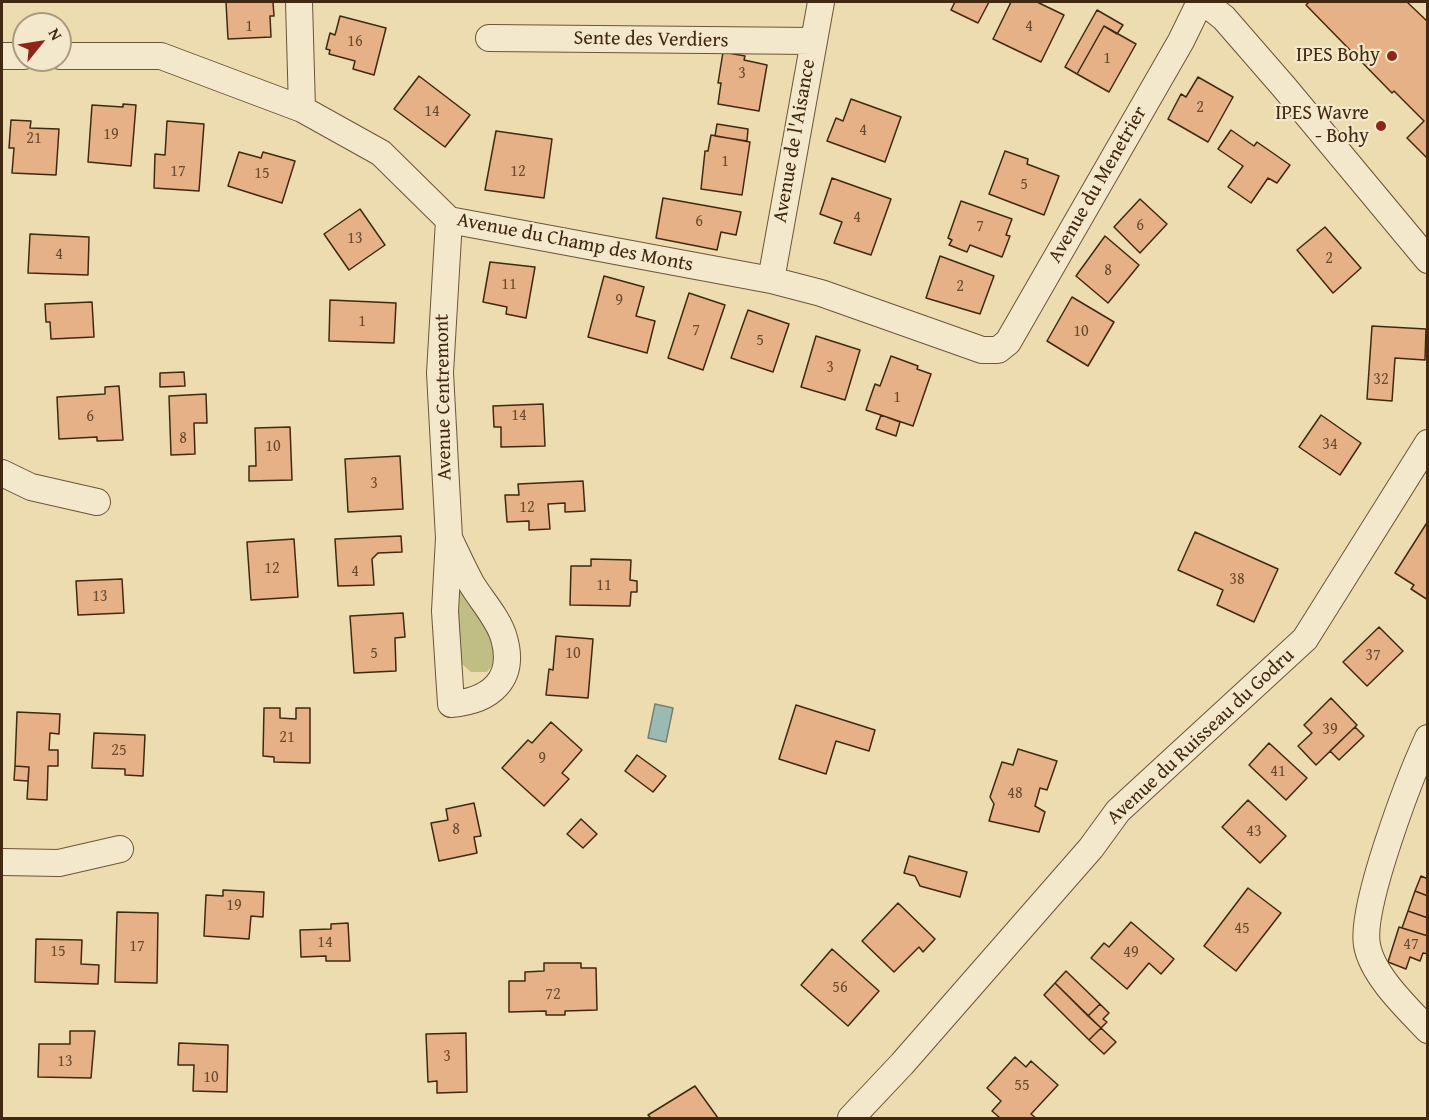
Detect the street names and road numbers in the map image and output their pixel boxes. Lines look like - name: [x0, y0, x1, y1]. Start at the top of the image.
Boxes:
- street label: Sente des Verdiers: [573, 27, 729, 53]
- street label: Avenue de l'Aisance: [769, 57, 821, 225]
- street label: Avenue du Menetrier: [1043, 102, 1153, 268]
- street label: Avenue du Champ des Monts: [455, 208, 695, 278]
- street label: Avenue Centremont: [431, 314, 457, 480]
- street label: Avenue du Ruisseau du Godru: [1102, 644, 1300, 830]

